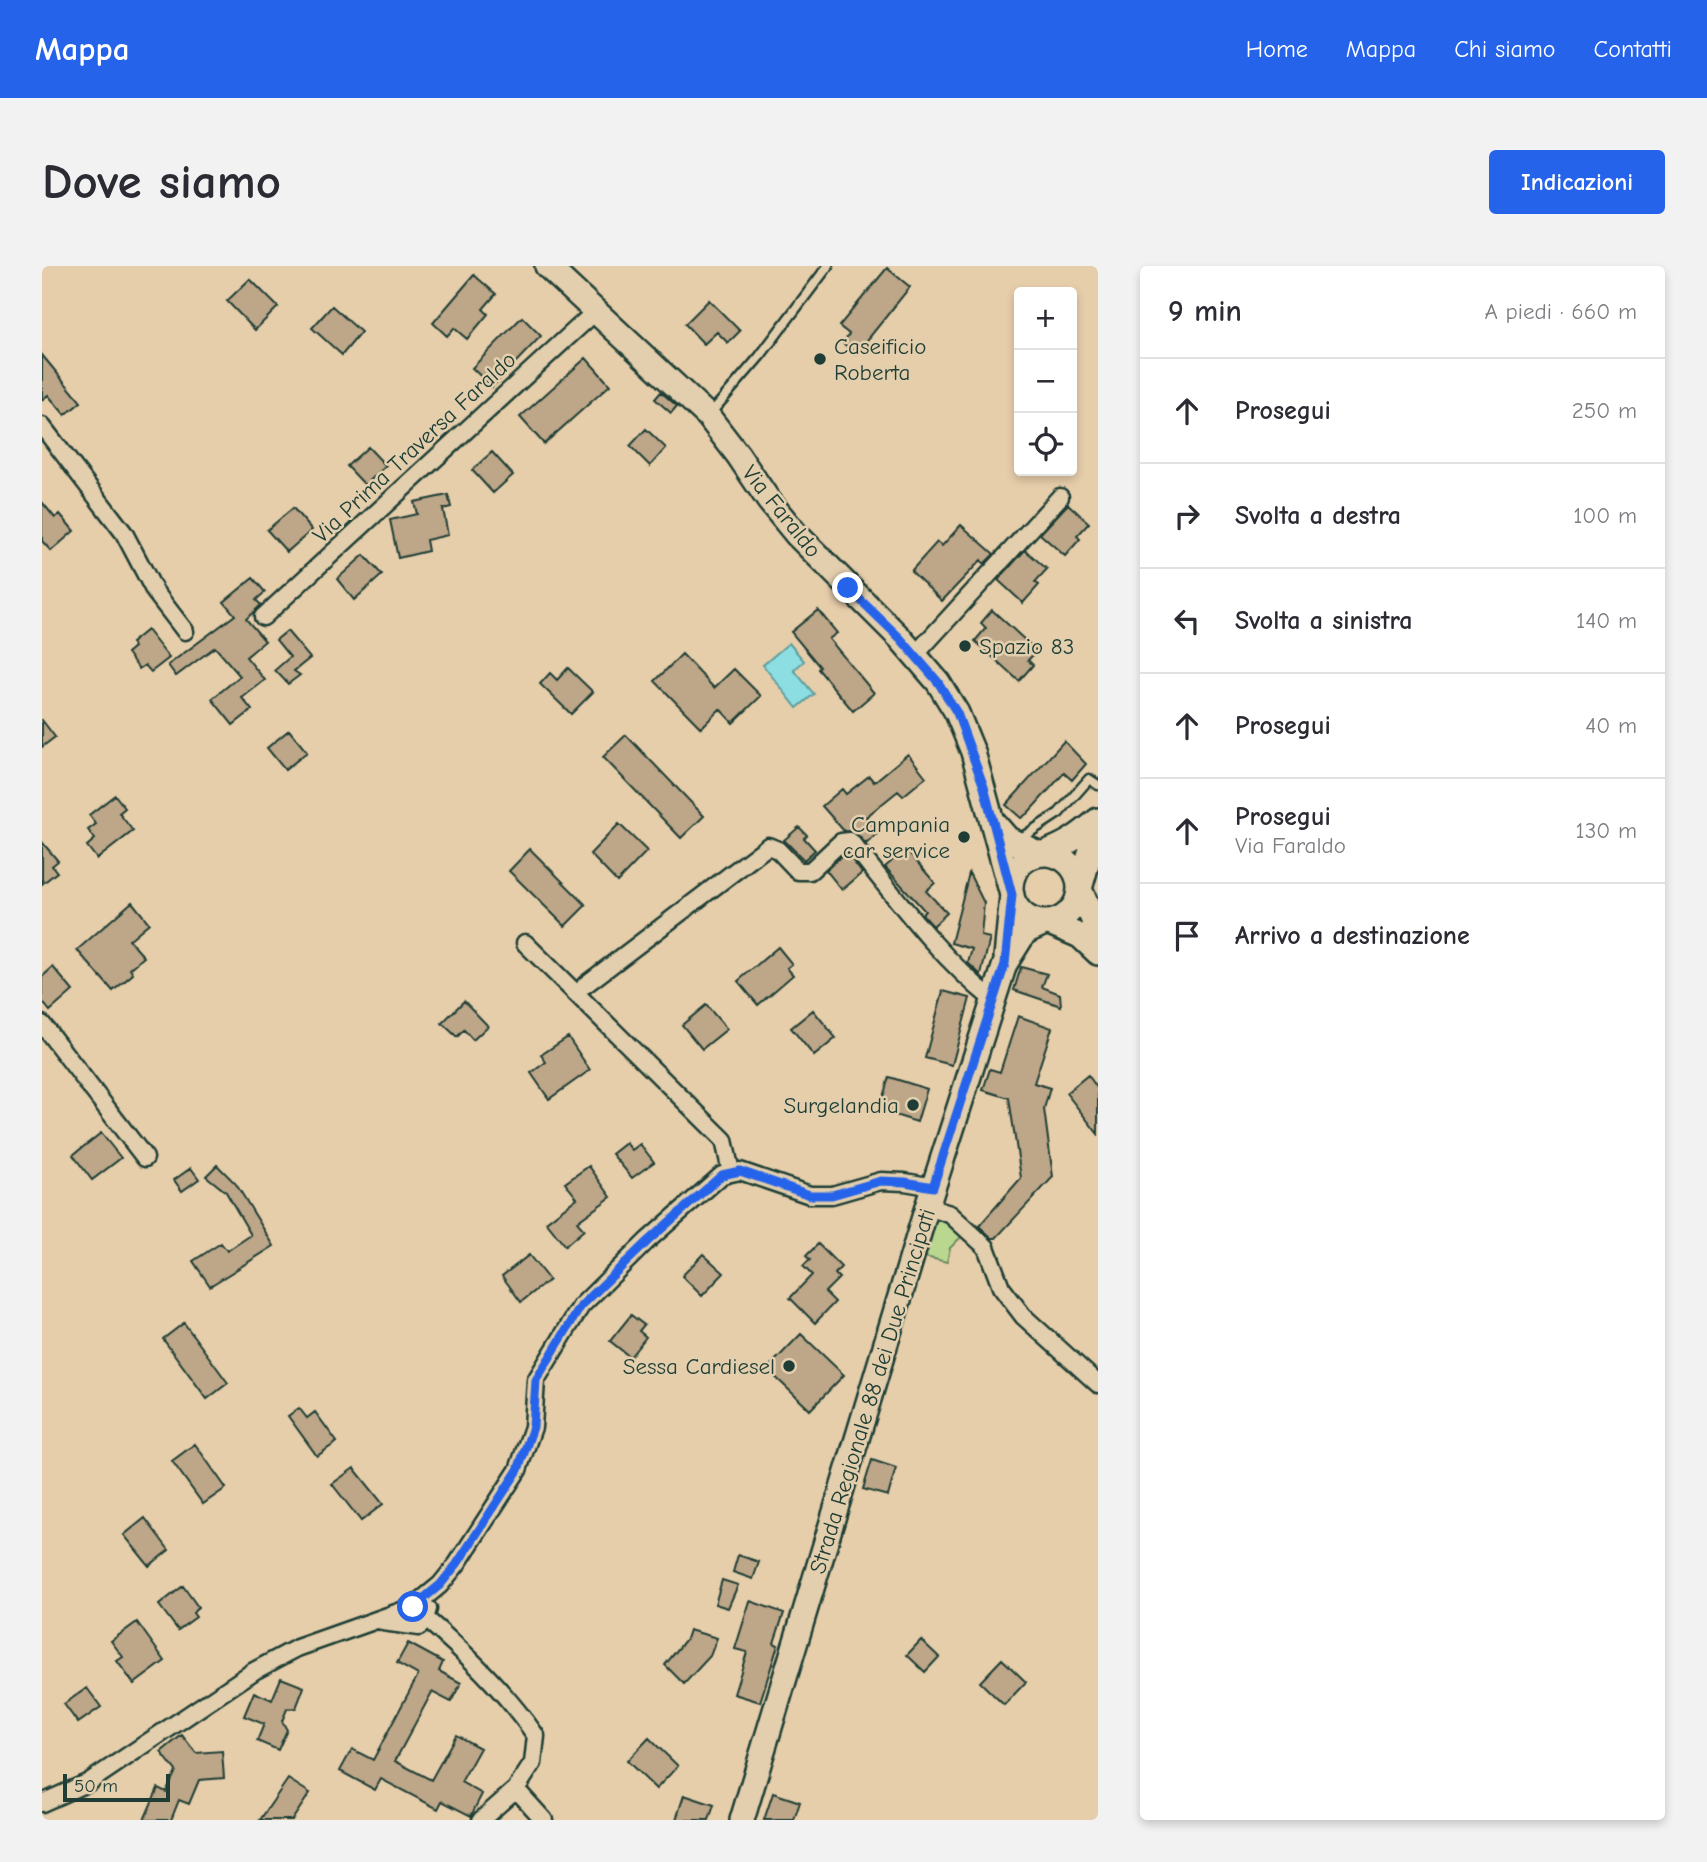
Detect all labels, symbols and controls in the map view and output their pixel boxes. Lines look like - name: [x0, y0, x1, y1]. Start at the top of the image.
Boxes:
- text: Mappa: [35, 30, 130, 68]
- text: Home: [1246, 35, 1308, 63]
- text: Mappa: [1346, 35, 1416, 63]
- text: Chi siamo: [1454, 35, 1556, 63]
- text: Contatti: [1594, 35, 1672, 63]
- button: Indicazioni: [1489, 150, 1665, 214]
- text: Dove siamo: [42, 154, 281, 210]
- map controls: [1014, 287, 1077, 476]
- button: +: [1014, 287, 1077, 350]
- text: 9 min: [1168, 294, 1242, 329]
- text: A piedi · 660 m: [1485, 298, 1637, 325]
- place label: Caseificio Roberta: [834, 333, 926, 386]
- street label: Via Prima Traversa Faraldo: [307, 346, 522, 549]
- button: −: [1014, 350, 1077, 413]
- marker: Caseificio Roberta: [812, 351, 828, 367]
- icon: ahead: [1168, 392, 1206, 430]
- text: Prosegui: [1235, 396, 1331, 426]
- text: 250 m: [1572, 397, 1637, 424]
- button: locate: [1014, 413, 1077, 476]
- street label: Via Faraldo: [736, 460, 827, 563]
- icon: right: [1168, 497, 1206, 535]
- text: Svolta a destra: [1235, 501, 1401, 531]
- text: 100 m: [1573, 502, 1637, 529]
- route end: [832, 572, 863, 603]
- icon: left: [1168, 602, 1206, 640]
- text: Svolta a sinistra: [1235, 606, 1413, 636]
- text: 140 m: [1576, 607, 1637, 634]
- place label: Spazio 83: [979, 633, 1074, 660]
- marker: Spazio 83: [957, 638, 973, 654]
- icon: ahead: [1168, 707, 1206, 745]
- text: Prosegui: [1235, 711, 1331, 741]
- text: 40 m: [1585, 712, 1637, 739]
- text: Prosegui: [1235, 802, 1331, 832]
- place label: Campania car service: [843, 811, 950, 864]
- icon: ahead: [1168, 812, 1206, 850]
- text: 130 m: [1576, 817, 1637, 844]
- marker: Campania car service: [956, 829, 972, 845]
- text: Via Faraldo: [1235, 832, 1346, 859]
- icon: arrive: [1168, 917, 1206, 955]
- text: Arrivo a destinazione: [1235, 921, 1470, 951]
- place label: Surgelandia: [783, 1092, 899, 1119]
- marker: Surgelandia: [905, 1097, 921, 1113]
- street label: Strada Regionale 88 dei Due Principati: [804, 1205, 941, 1577]
- place label: Sessa Cardiesel: [623, 1353, 775, 1380]
- marker: Sessa Cardiesel: [781, 1358, 797, 1374]
- route start: [397, 1591, 428, 1622]
- scale bar: [63, 1771, 170, 1803]
- text: 50 m: [74, 1775, 118, 1797]

